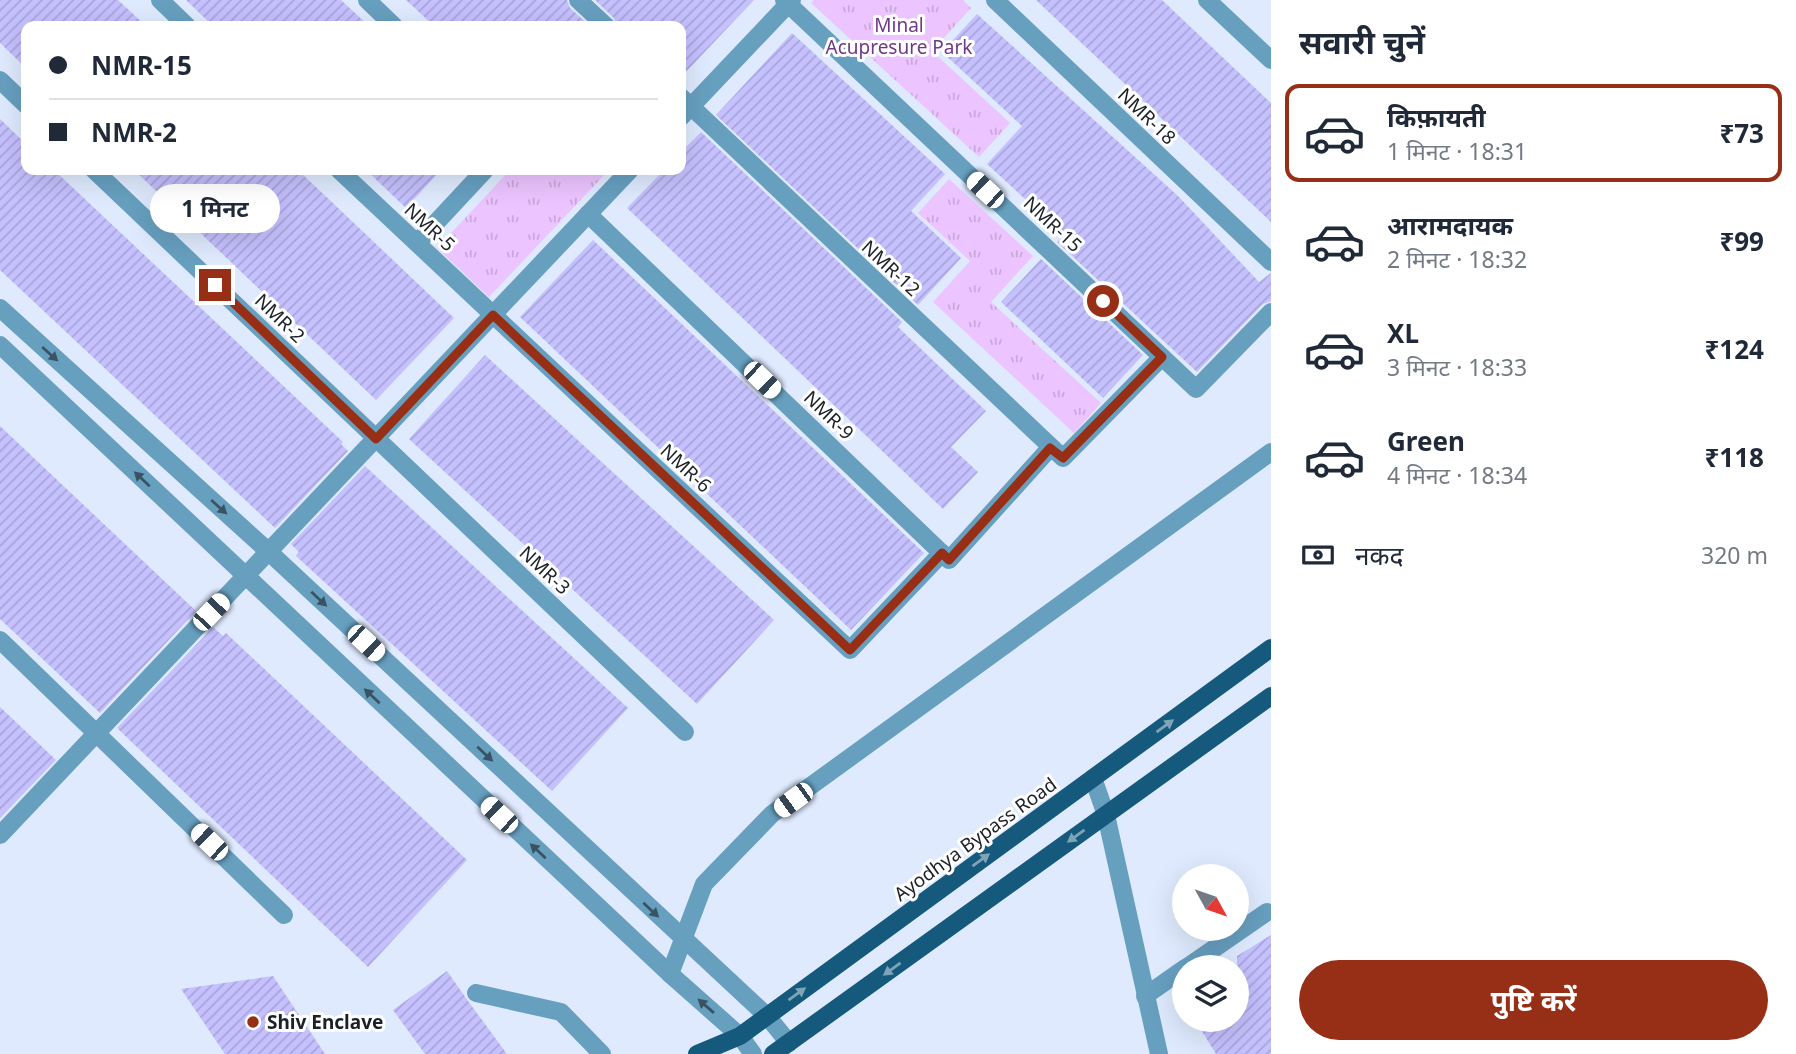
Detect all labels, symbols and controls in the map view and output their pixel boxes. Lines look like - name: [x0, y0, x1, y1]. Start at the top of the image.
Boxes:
- park label: Minal Acupresure Park: [826, 12, 973, 60]
- text: सवारी चुनें: [1299, 20, 1425, 63]
- text: NMR-15: [91, 47, 192, 83]
- street label: NMR-18: [1112, 82, 1182, 150]
- text: किफ़ायती: [1387, 99, 1486, 135]
- icon: car: [1303, 102, 1366, 165]
- text: NMR-2: [91, 114, 177, 150]
- text: ₹73: [1719, 115, 1764, 151]
- text: 1 मिनट · 18:31: [1387, 135, 1527, 167]
- car: [963, 168, 1008, 212]
- callout: 1 मिनट: [150, 184, 280, 232]
- street label: NMR-15: [1018, 190, 1088, 258]
- text: 1 मिनट: [181, 192, 249, 224]
- street label: NMR-5: [399, 197, 461, 257]
- text: आरामदायक: [1387, 207, 1513, 243]
- icon: car: [1303, 210, 1366, 273]
- text: ₹99: [1719, 223, 1764, 259]
- street label: NMR-12: [856, 234, 926, 302]
- text: 2 मिनट · 18:32: [1387, 243, 1527, 275]
- route end: [199, 269, 231, 301]
- route start: [1087, 285, 1119, 317]
- street label: NMR-2: [249, 288, 311, 348]
- text: XL: [1387, 315, 1419, 351]
- icon: car: [1303, 318, 1366, 381]
- text: ₹124: [1705, 331, 1764, 367]
- one-way arrow: [42, 345, 59, 361]
- text: 3 मिनट · 18:33: [1387, 351, 1527, 383]
- car: [740, 358, 785, 402]
- street label: NMR-9: [798, 385, 860, 445]
- text: Green: [1387, 423, 1465, 459]
- icon: car: [1303, 426, 1366, 489]
- street label: NMR-6: [655, 438, 717, 498]
- text: ₹118: [1705, 439, 1764, 475]
- text: 4 मिनट · 18:34: [1387, 459, 1527, 491]
- one-way arrow: [134, 472, 151, 488]
- one-way arrow: [210, 498, 227, 514]
- icon: cash: [1299, 536, 1337, 574]
- text: नकद: [1355, 537, 1403, 573]
- text: 320 m: [1701, 539, 1768, 571]
- street label: NMR-3: [514, 540, 576, 600]
- car: [189, 590, 234, 634]
- one-way arrow: [310, 590, 327, 606]
- car: [344, 621, 389, 665]
- one-way arrow: [363, 688, 381, 704]
- one-way arrow: [1156, 719, 1174, 733]
- one-way arrow: [476, 746, 493, 762]
- street label: Ayodhya Bypass Road: [888, 771, 1062, 907]
- car: [770, 779, 817, 821]
- car: [477, 793, 522, 837]
- car: [187, 820, 232, 864]
- one-way arrow: [1068, 829, 1086, 844]
- one-way arrow: [530, 844, 547, 860]
- one-way arrow: [972, 853, 990, 867]
- north arrow: [1172, 864, 1250, 942]
- map controls: [1172, 864, 1249, 1032]
- one-way arrow: [642, 901, 659, 917]
- button: layers: [1172, 955, 1249, 1032]
- button: पुष्टि करें: [1299, 960, 1768, 1040]
- one-way arrow: [882, 962, 901, 976]
- one-way arrow: [788, 987, 806, 1001]
- one-way arrow: [697, 999, 714, 1014]
- place label: Shiv Enclave: [267, 1009, 383, 1035]
- marker: Shiv Enclave: [245, 1014, 261, 1030]

